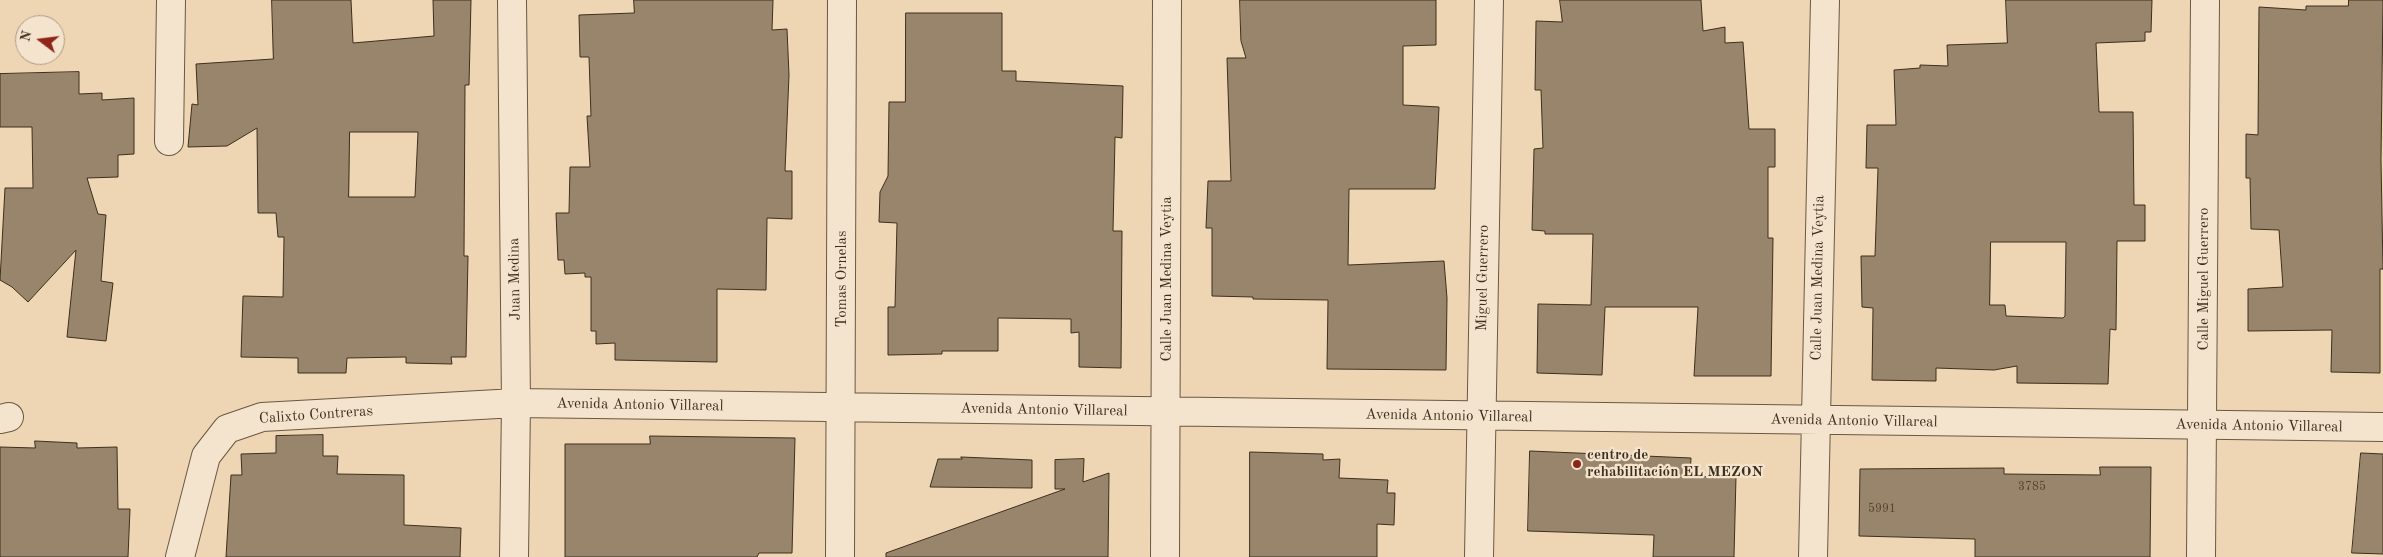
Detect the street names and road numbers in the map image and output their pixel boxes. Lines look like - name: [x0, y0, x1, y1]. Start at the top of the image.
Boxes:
- street label: Calle Juan Medina Veytia: [1808, 195, 1828, 361]
- street label: Calle Juan Medina Veytia: [1158, 196, 1176, 362]
- street label: Calle Miguel Guerrero: [2195, 207, 2213, 351]
- street label: Miguel Guerrero: [1473, 225, 1493, 331]
- street label: Tomas Ornelas: [833, 231, 851, 327]
- street label: Juan Medina: [505, 238, 525, 320]
- street label: Avenida Antonio Villareal: [556, 395, 724, 415]
- street label: Avenida Antonio Villareal: [960, 400, 1128, 420]
- street label: Calixto Contreras: [258, 402, 374, 428]
- street label: Avenida Antonio Villareal: [1365, 406, 1533, 426]
- street label: Avenida Antonio Villareal: [1770, 411, 1938, 431]
- street label: Avenida Antonio Villareal: [2175, 416, 2343, 436]

